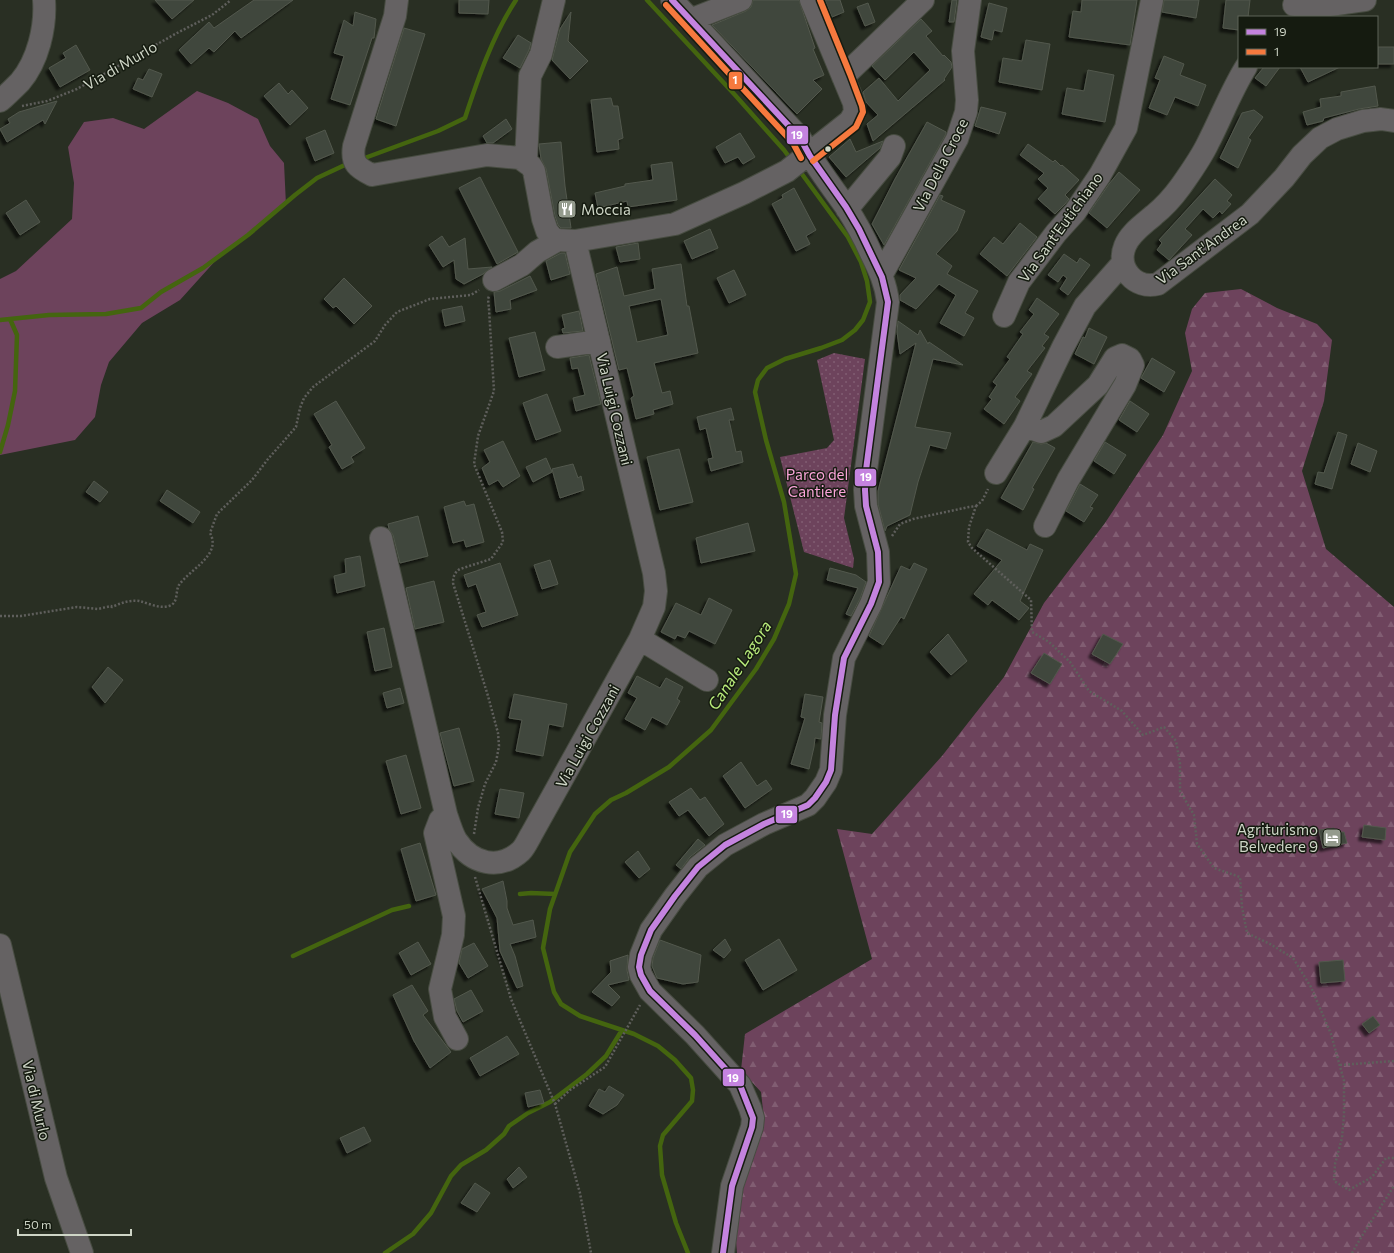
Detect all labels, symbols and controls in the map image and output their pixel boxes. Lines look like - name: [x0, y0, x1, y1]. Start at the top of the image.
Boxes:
- legend: [1238, 16, 1378, 68]
- text: 19: [1274, 24, 1286, 38]
- street label: Via di Murlo: [80, 37, 160, 93]
- text: 1: [1274, 44, 1279, 58]
- line badge: 1: [728, 71, 743, 90]
- text: 1: [733, 73, 738, 86]
- street label: Via Della Croce: [909, 115, 971, 215]
- line badge: 19: [786, 125, 809, 145]
- text: 19: [791, 128, 803, 141]
- unlabelled marker: [823, 144, 833, 154]
- street label: Via Sant'Eutichiano: [1014, 168, 1106, 286]
- restaurant icon: Moccia: [556, 198, 578, 220]
- place label: Moccia: [581, 200, 631, 218]
- street label: Via Sant'Andrea: [1152, 210, 1250, 288]
- street label: Via Luigi Cozzani: [593, 351, 637, 467]
- park label: Parco del Cantiere: [786, 465, 848, 500]
- line badge: 19: [854, 468, 877, 487]
- text: 19: [860, 470, 872, 483]
- water label: Canale Lagora: [703, 617, 775, 713]
- street label: Via Luigi Cozzani: [551, 681, 623, 791]
- line badge: 19: [775, 805, 798, 824]
- text: 19: [781, 807, 793, 820]
- place label: Agriturismo Belvedere 9: [1237, 820, 1318, 855]
- hotel icon: Agriturismo Belvedere 9: [1321, 827, 1343, 849]
- street label: Via di Murlo: [19, 1058, 55, 1142]
- line badge: 19: [722, 1068, 745, 1087]
- text: 19: [727, 1071, 739, 1084]
- scale bar: [18, 1211, 131, 1237]
- text: 50 m: [24, 1217, 52, 1231]

